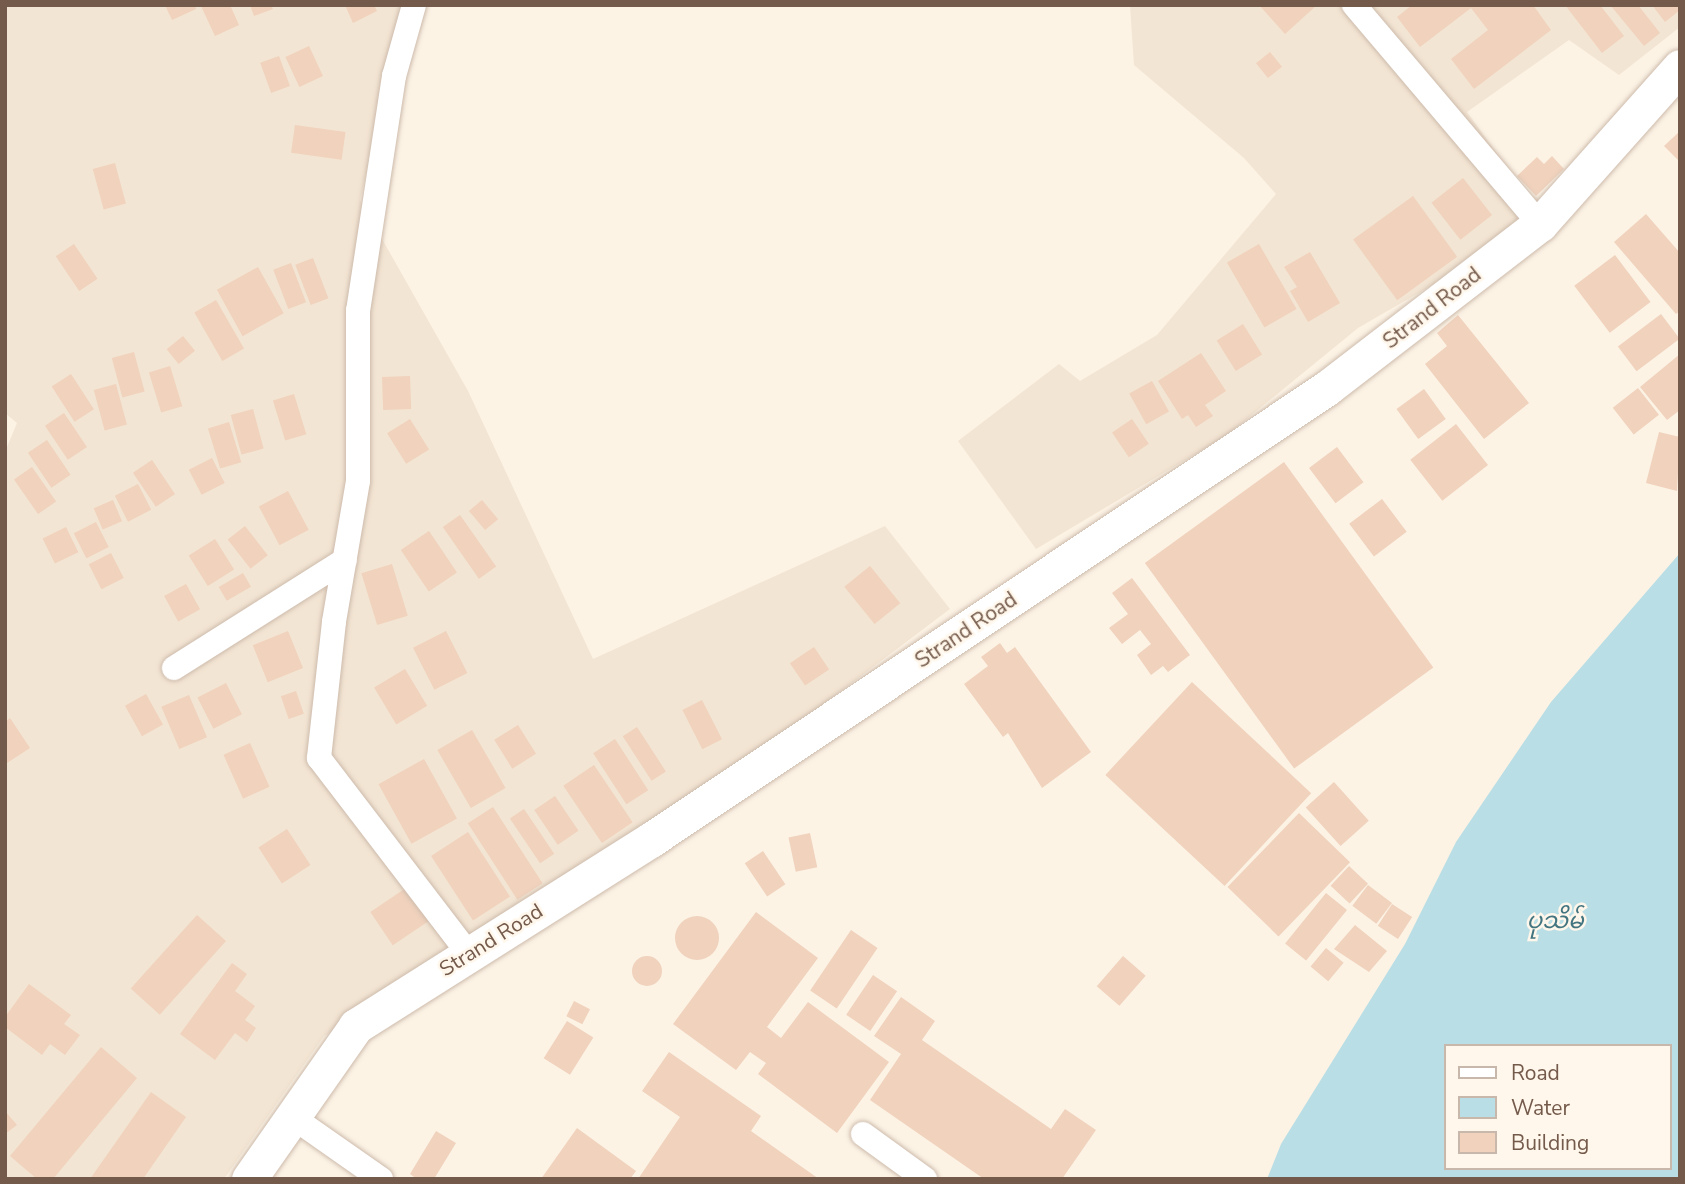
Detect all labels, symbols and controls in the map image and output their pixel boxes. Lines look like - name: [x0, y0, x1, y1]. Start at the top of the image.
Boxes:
- street label: Strand Road: [1378, 262, 1486, 354]
- street label: Strand Road: [910, 587, 1022, 673]
- street label: Strand Road: [435, 898, 547, 982]
- water label: ပုသိမ်: [1526, 907, 1584, 935]
- legend: [1444, 1044, 1671, 1170]
- text: Road: [1511, 1059, 1560, 1087]
- text: Water: [1511, 1094, 1570, 1122]
- text: Building: [1511, 1129, 1589, 1157]

